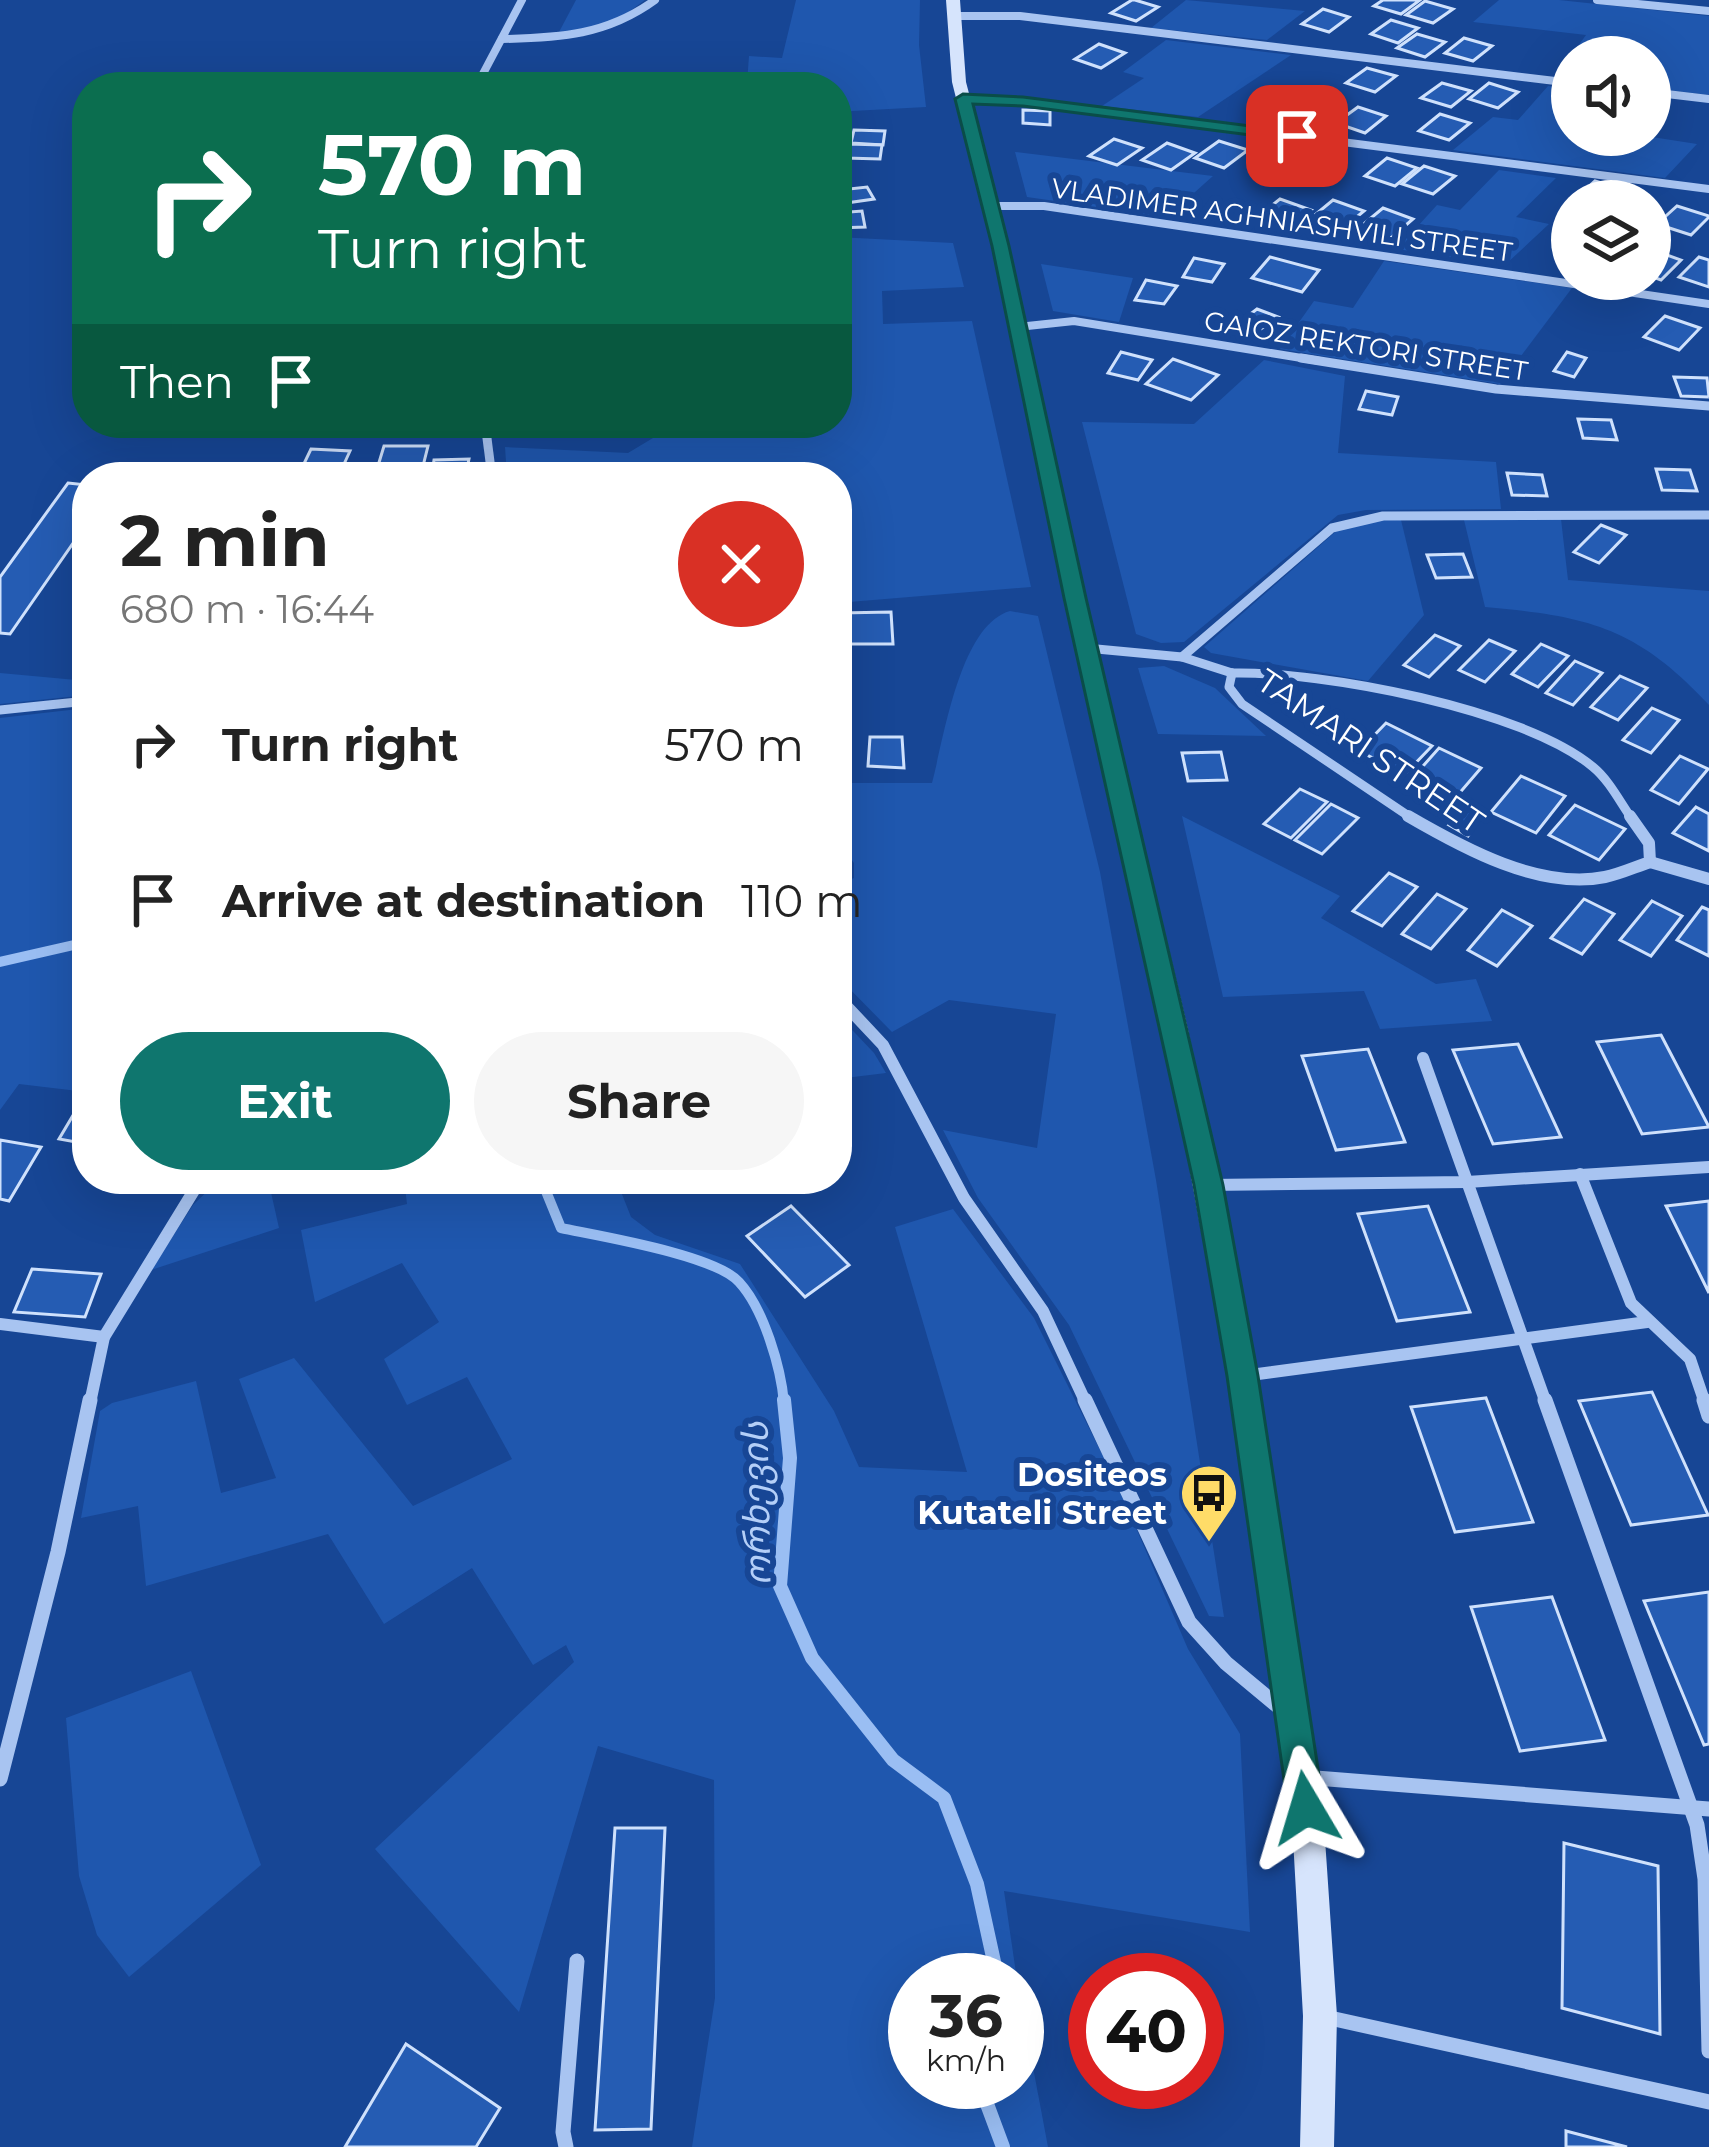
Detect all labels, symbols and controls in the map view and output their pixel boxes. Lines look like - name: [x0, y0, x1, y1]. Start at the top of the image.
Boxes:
- map controls: [1551, 36, 1671, 300]
- button: sound: [1551, 36, 1671, 156]
- pin: [1246, 85, 1348, 187]
- icon: arrive: [1264, 103, 1330, 169]
- text: 570 m: [318, 114, 586, 216]
- icon: right: [120, 120, 276, 276]
- street label: VLADIMER AGHNIASHVILI STREET: [1050, 171, 1515, 269]
- button: layers: [1551, 180, 1671, 300]
- text: Turn right: [318, 216, 588, 282]
- street label: GAIOZ REKTORI STREET: [1202, 304, 1531, 388]
- icon: arrive: [258, 348, 324, 414]
- text: Then: [120, 354, 234, 409]
- text: 2 min: [120, 496, 330, 584]
- button: close: [678, 501, 804, 627]
- text: 680 m · 16:44: [120, 585, 374, 633]
- street label: TAMARI STREET: [1250, 660, 1492, 842]
- icon: right: [120, 711, 186, 777]
- text: Turn right: [222, 717, 458, 772]
- text: 570 m: [664, 717, 804, 772]
- icon: arrive: [120, 867, 186, 933]
- text: Arrive at destination: [222, 873, 705, 928]
- text: 110 m: [741, 873, 863, 928]
- button: Exit: [120, 1032, 450, 1170]
- button: Share: [474, 1032, 804, 1170]
- water label: ორხევის: [733, 1421, 779, 1586]
- place label: Dositeos Kutateli Street: [917, 1454, 1167, 1532]
- bus stop icon: Dositeos Kutateli Street: [1178, 1462, 1240, 1544]
- position arrow: [1243, 1745, 1369, 1871]
- speed limit sign: 40: [1068, 1953, 1224, 2109]
- text: 36: [929, 1979, 1003, 2052]
- text: km/h: [926, 2042, 1006, 2079]

